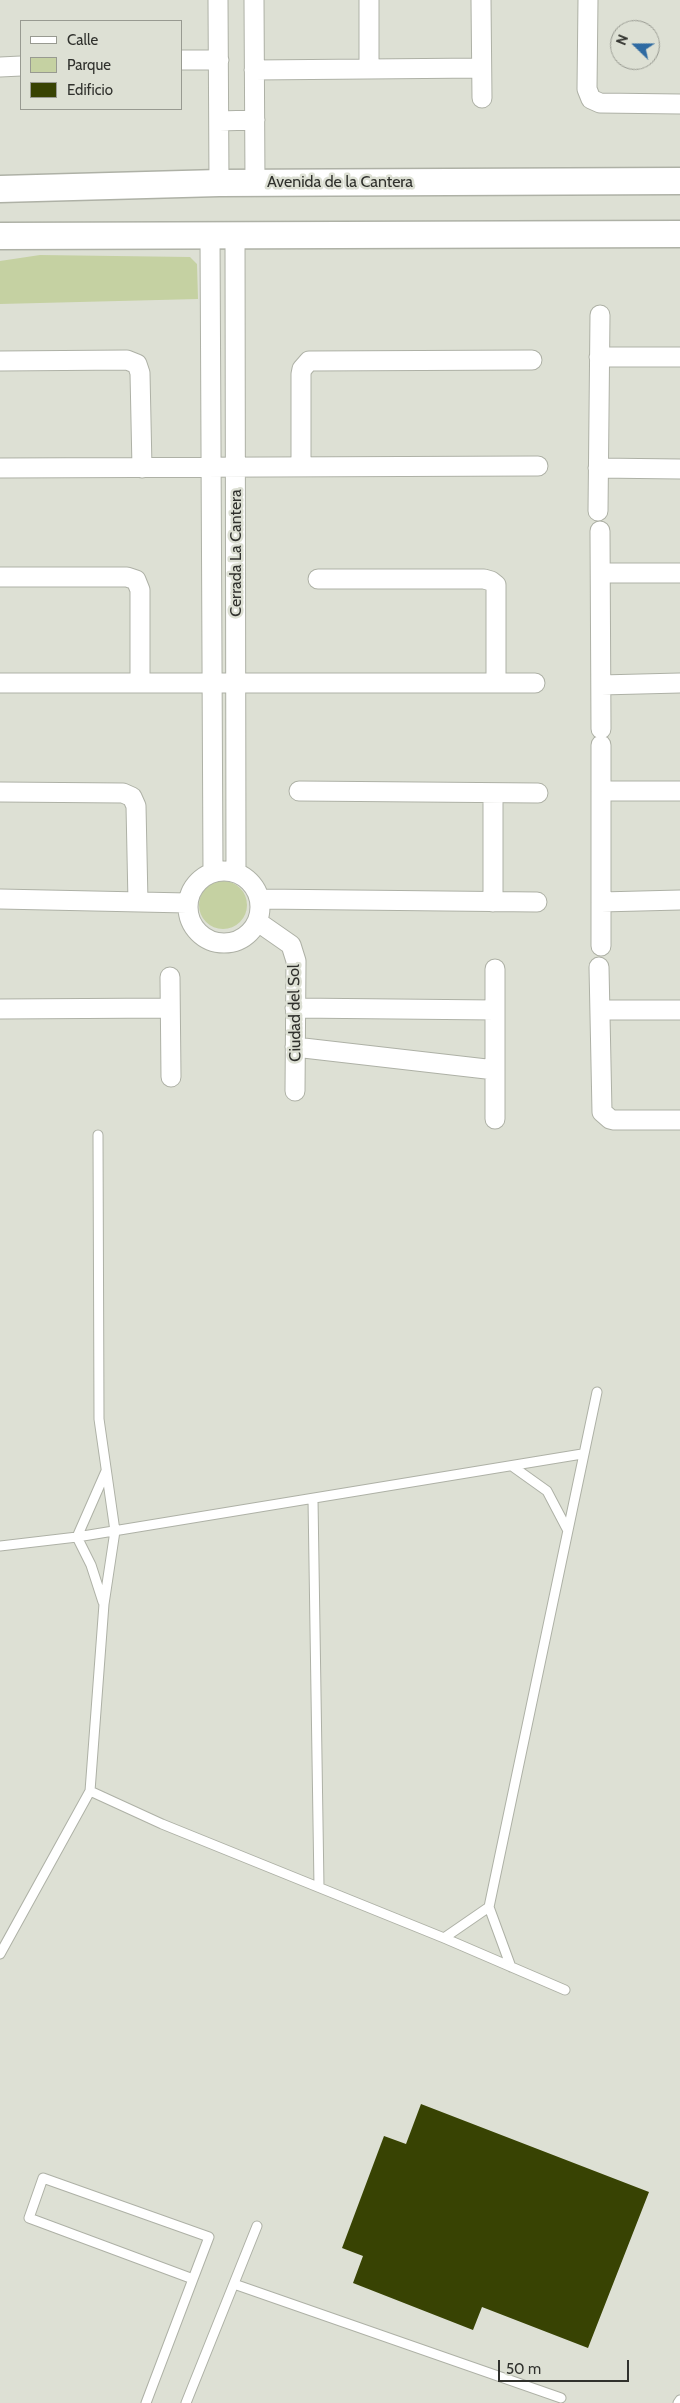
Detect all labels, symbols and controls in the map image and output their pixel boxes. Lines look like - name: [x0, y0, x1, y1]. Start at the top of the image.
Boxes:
- legend: [20, 20, 182, 110]
- north arrow: [610, 20, 660, 70]
- text: Calle: [67, 31, 98, 49]
- text: N: [612, 32, 632, 48]
- text: Parque: [67, 56, 111, 74]
- text: Edificio: [67, 81, 113, 99]
- street label: Avenida de la Cantera: [267, 172, 413, 192]
- street label: Cerrada La Cantera: [226, 489, 246, 617]
- street label: Ciudad del Sol: [285, 964, 305, 1062]
- scale bar: [500, 2350, 631, 2382]
- text: 50 m: [506, 2360, 541, 2378]

